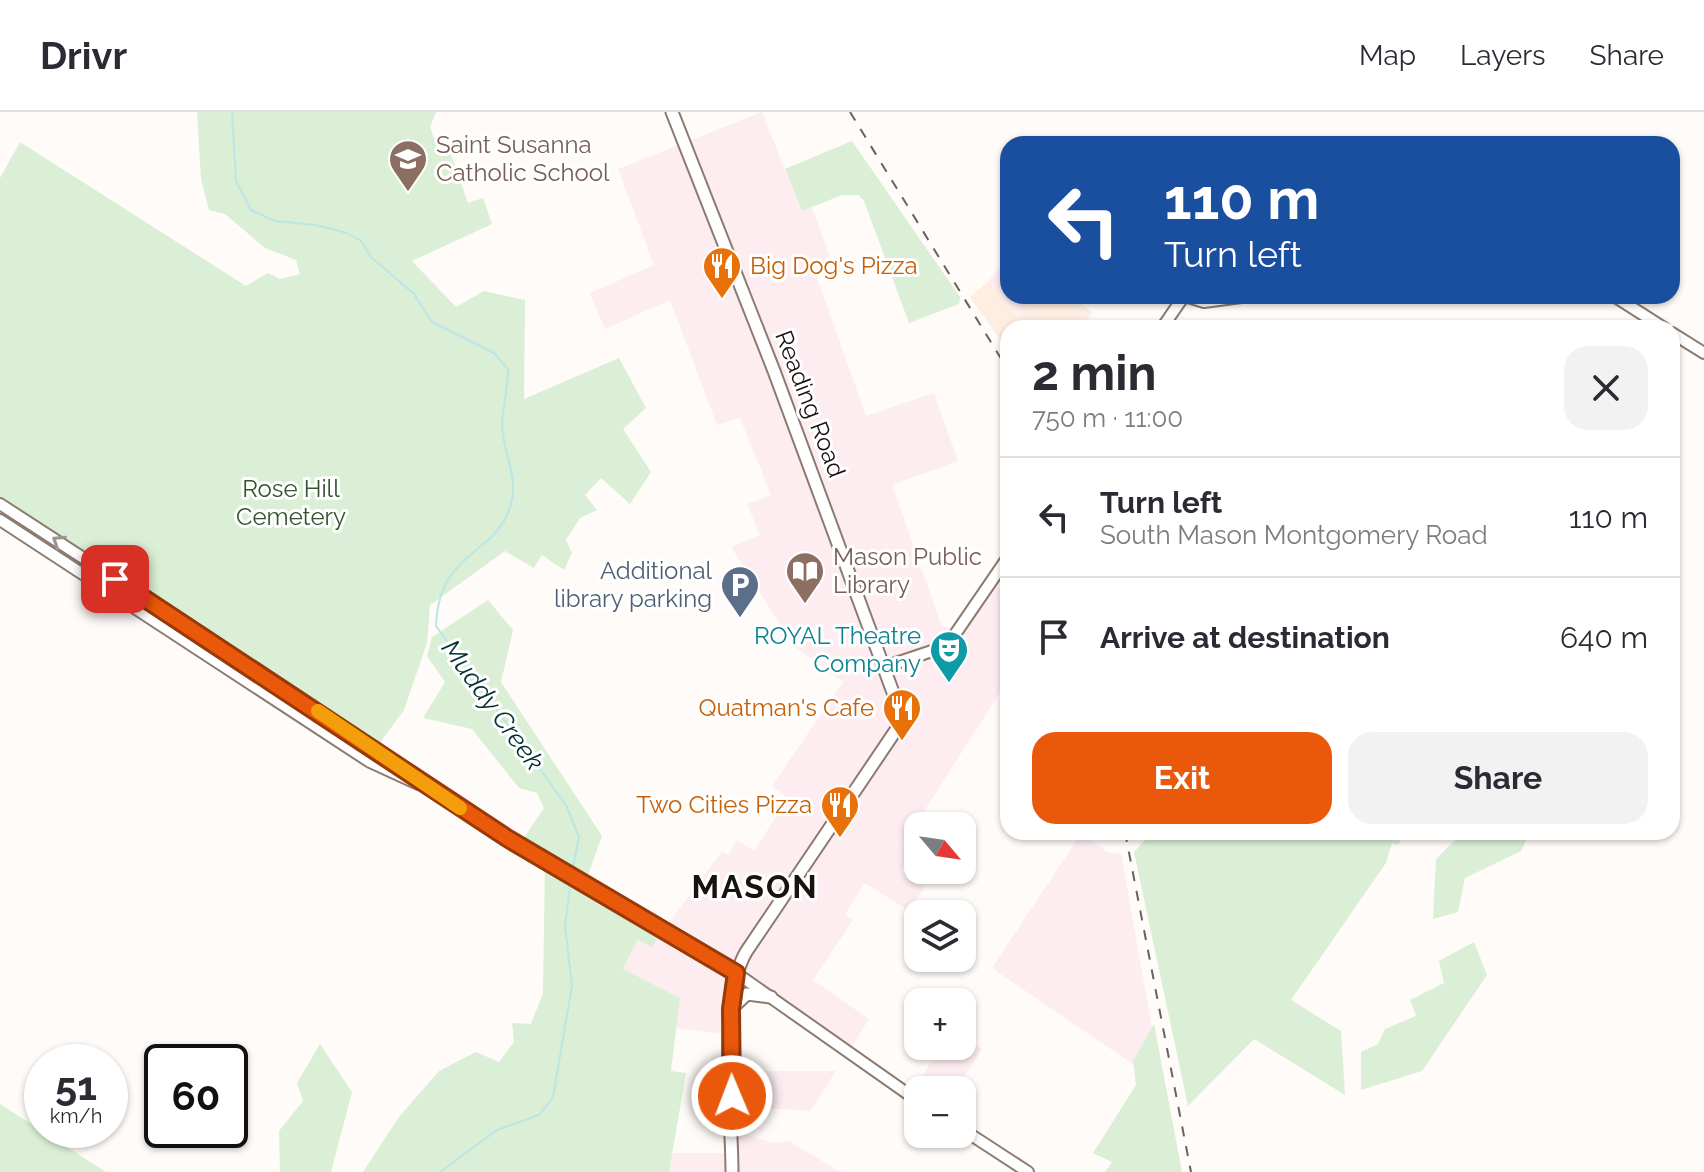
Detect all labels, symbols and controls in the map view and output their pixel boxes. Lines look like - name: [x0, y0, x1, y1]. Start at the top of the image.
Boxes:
- text: Drivr: [40, 33, 127, 78]
- text: Map: [1359, 39, 1416, 72]
- text: Layers: [1460, 39, 1546, 72]
- text: Share: [1590, 39, 1664, 72]
- place label: Saint Susanna Catholic School: [436, 130, 610, 187]
- school or university icon: Saint Susanna Catholic School: [387, 138, 429, 193]
- text: 110 m: [1164, 166, 1319, 232]
- icon: left: [1032, 168, 1136, 272]
- text: Turn left: [1164, 233, 1302, 275]
- restaurant icon: Big Dog's Pizza: [701, 245, 743, 300]
- place label: Big Dog's Pizza: [750, 251, 918, 280]
- street label: Reading Road: [769, 326, 852, 481]
- text: 2 min: [1032, 345, 1157, 401]
- button: close: [1564, 346, 1648, 430]
- text: 750 m · 11:00: [1032, 403, 1183, 433]
- park label: Rose Hill Cemetery: [236, 474, 346, 531]
- text: Turn left: [1100, 485, 1222, 520]
- icon: left: [1032, 495, 1076, 539]
- text: 110 m: [1569, 500, 1648, 535]
- text: South Mason Montgomery Road: [1100, 520, 1488, 550]
- one-way arrow: [52, 536, 66, 551]
- place label: Mason Public Library: [833, 542, 982, 599]
- pin: [81, 545, 149, 613]
- library icon: Mason Public Library: [784, 550, 826, 605]
- place label: Additional library parking: [554, 556, 712, 613]
- icon: arrive: [93, 557, 137, 601]
- parking icon: Additional library parking: [719, 564, 761, 619]
- icon: arrive: [1032, 615, 1076, 659]
- text: Arrive at destination: [1100, 620, 1390, 655]
- text: 640 m: [1560, 620, 1648, 655]
- place label: ROYAL Theatre Company: [754, 621, 921, 678]
- theatre icon: ROYAL Theatre Company: [928, 629, 970, 684]
- water label: Muddy Creek: [436, 634, 550, 776]
- restaurant icon: Quatman's Cafe: [881, 687, 923, 742]
- place label: Quatman's Cafe: [699, 693, 874, 722]
- button: Exit: [1032, 732, 1332, 824]
- button: Share: [1348, 732, 1648, 824]
- restaurant icon: Two Cities Pizza: [819, 784, 861, 839]
- place label: Two Cities Pizza: [636, 790, 812, 819]
- north arrow: [904, 812, 976, 884]
- map controls: [904, 812, 976, 1148]
- district label: MASON: [691, 868, 819, 905]
- button: layers: [904, 900, 976, 972]
- button: +: [904, 988, 976, 1060]
- speed limit sign: 60: [144, 1044, 248, 1148]
- position arrow: [690, 1054, 774, 1138]
- text: 51: [55, 1062, 97, 1109]
- button: −: [904, 1076, 976, 1148]
- text: km/h: [50, 1104, 102, 1128]

